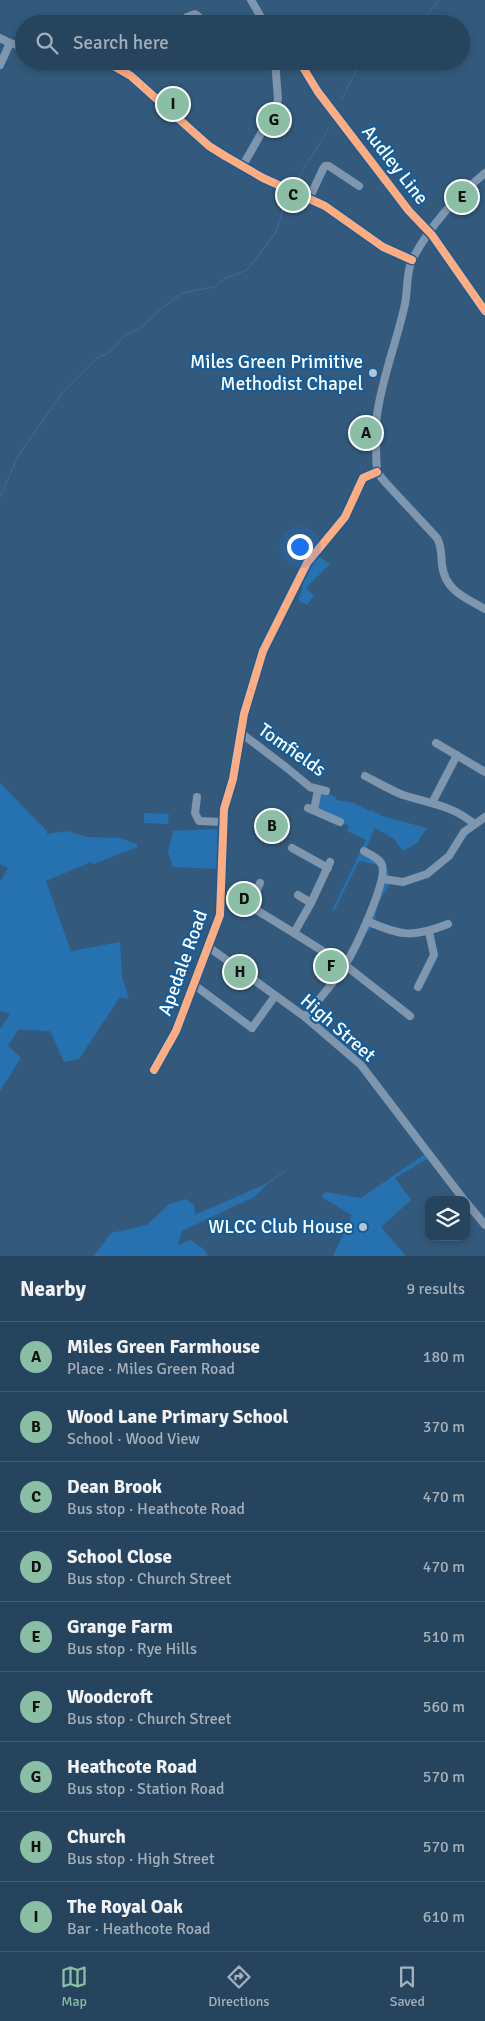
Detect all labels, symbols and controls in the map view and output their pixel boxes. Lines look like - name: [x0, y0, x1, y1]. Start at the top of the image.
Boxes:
- search box: [15, 15, 470, 70]
- icon: search: [33, 29, 61, 57]
- text: Search here: [73, 31, 169, 55]
- pin: I: [157, 85, 189, 123]
- pin: G: [258, 101, 290, 139]
- street label: Audley Line: [357, 121, 433, 209]
- pin: C: [277, 176, 309, 214]
- pin: E: [446, 178, 478, 216]
- place label: Miles Green Primitive Methodist Chapel: [190, 350, 363, 396]
- marker: Miles Green Primitive Methodist Chapel: [367, 367, 379, 379]
- pin: A: [350, 414, 382, 452]
- your location: [287, 534, 313, 560]
- street label: Tomfields: [254, 718, 330, 782]
- pin: B: [256, 807, 288, 845]
- pin: D: [228, 880, 260, 918]
- street label: Apedale Road: [153, 907, 213, 1019]
- pin: F: [315, 947, 347, 985]
- pin: H: [224, 953, 256, 991]
- street label: High Street: [295, 989, 381, 1067]
- map controls: [425, 1196, 470, 1241]
- button: layers: [425, 1196, 470, 1241]
- place label: WLCC Club House: [208, 1215, 353, 1239]
- marker: WLCC Club House: [357, 1221, 369, 1233]
- text: Nearby: [20, 1276, 86, 1302]
- text: 9 results: [406, 1279, 465, 1299]
- text: Miles Green Farmhouse: [67, 1335, 260, 1359]
- text: A: [31, 1347, 41, 1367]
- text: 180 m: [423, 1347, 465, 1367]
- text: Place · Miles Green Road: [67, 1359, 235, 1379]
- text: Wood Lane Primary School: [67, 1405, 289, 1429]
- text: B: [31, 1417, 41, 1437]
- text: 370 m: [423, 1417, 465, 1437]
- text: School · Wood View: [67, 1429, 200, 1449]
- text: Dean Brook: [67, 1475, 162, 1499]
- text: C: [31, 1487, 41, 1507]
- text: 470 m: [423, 1487, 465, 1507]
- text: Bus stop · Heathcote Road: [67, 1499, 245, 1519]
- text: School Close: [67, 1545, 172, 1569]
- text: D: [31, 1557, 41, 1577]
- text: 470 m: [423, 1557, 465, 1577]
- text: Bus stop · Church Street: [67, 1569, 231, 1589]
- text: Grange Farm: [67, 1615, 173, 1639]
- text: E: [31, 1627, 41, 1647]
- text: 510 m: [423, 1627, 465, 1647]
- text: Bus stop · Rye Hills: [67, 1639, 197, 1659]
- text: Woodcroft: [67, 1685, 153, 1709]
- text: F: [32, 1697, 40, 1717]
- text: 560 m: [423, 1697, 465, 1717]
- text: Bus stop · Church Street: [67, 1709, 231, 1729]
- text: Heathcote Road: [67, 1755, 197, 1779]
- text: G: [31, 1767, 41, 1787]
- text: 570 m: [423, 1767, 465, 1787]
- text: Bus stop · Station Road: [67, 1779, 224, 1799]
- text: Church: [67, 1825, 126, 1849]
- text: H: [31, 1837, 41, 1857]
- text: 570 m: [423, 1837, 465, 1857]
- text: Bus stop · High Street: [67, 1849, 215, 1869]
- text: The Royal Oak: [67, 1895, 183, 1919]
- text: I: [33, 1907, 39, 1927]
- text: 610 m: [423, 1907, 465, 1927]
- text: Bar · Heathcote Road: [67, 1919, 211, 1939]
- tab: Map: [60, 1963, 88, 2010]
- tab: Directions: [208, 1963, 269, 2010]
- tab: Saved: [390, 1963, 425, 2010]

